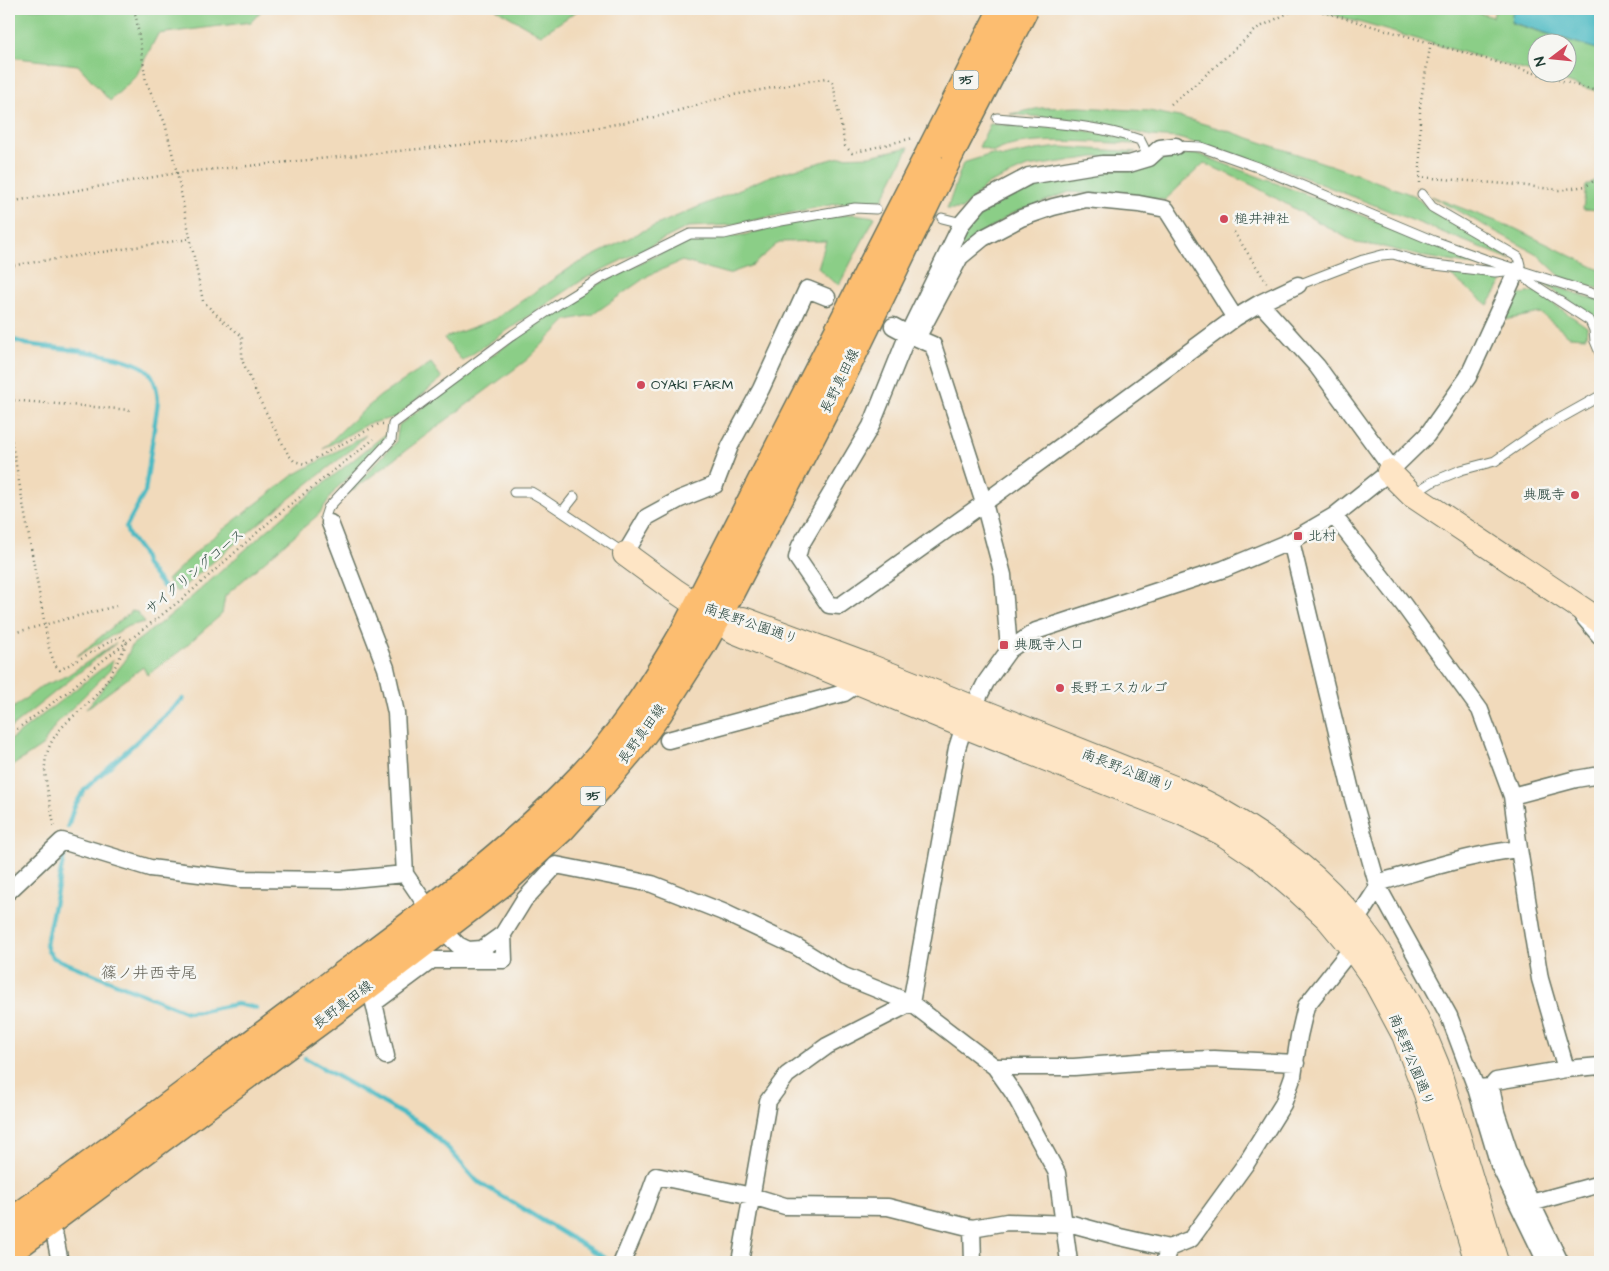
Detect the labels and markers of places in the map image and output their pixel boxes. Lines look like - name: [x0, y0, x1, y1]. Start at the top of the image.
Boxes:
- place label: 槌井神社: [1234, 209, 1290, 229]
- marker: 槌井神社: [1218, 213, 1230, 225]
- place label: OYAKI FARM: [651, 375, 734, 395]
- marker: OYAKI FARM: [635, 379, 647, 391]
- place label: 典厩寺: [1523, 485, 1565, 505]
- marker: 典厩寺: [1569, 489, 1581, 501]
- place label: 北村: [1308, 526, 1336, 546]
- marker: 北村: [1292, 530, 1304, 542]
- place label: 典厩寺入口: [1014, 635, 1084, 655]
- marker: 典厩寺入口: [998, 639, 1010, 651]
- place label: 長野エスカルゴ: [1070, 678, 1167, 698]
- marker: 長野エスカルゴ: [1054, 682, 1066, 694]

